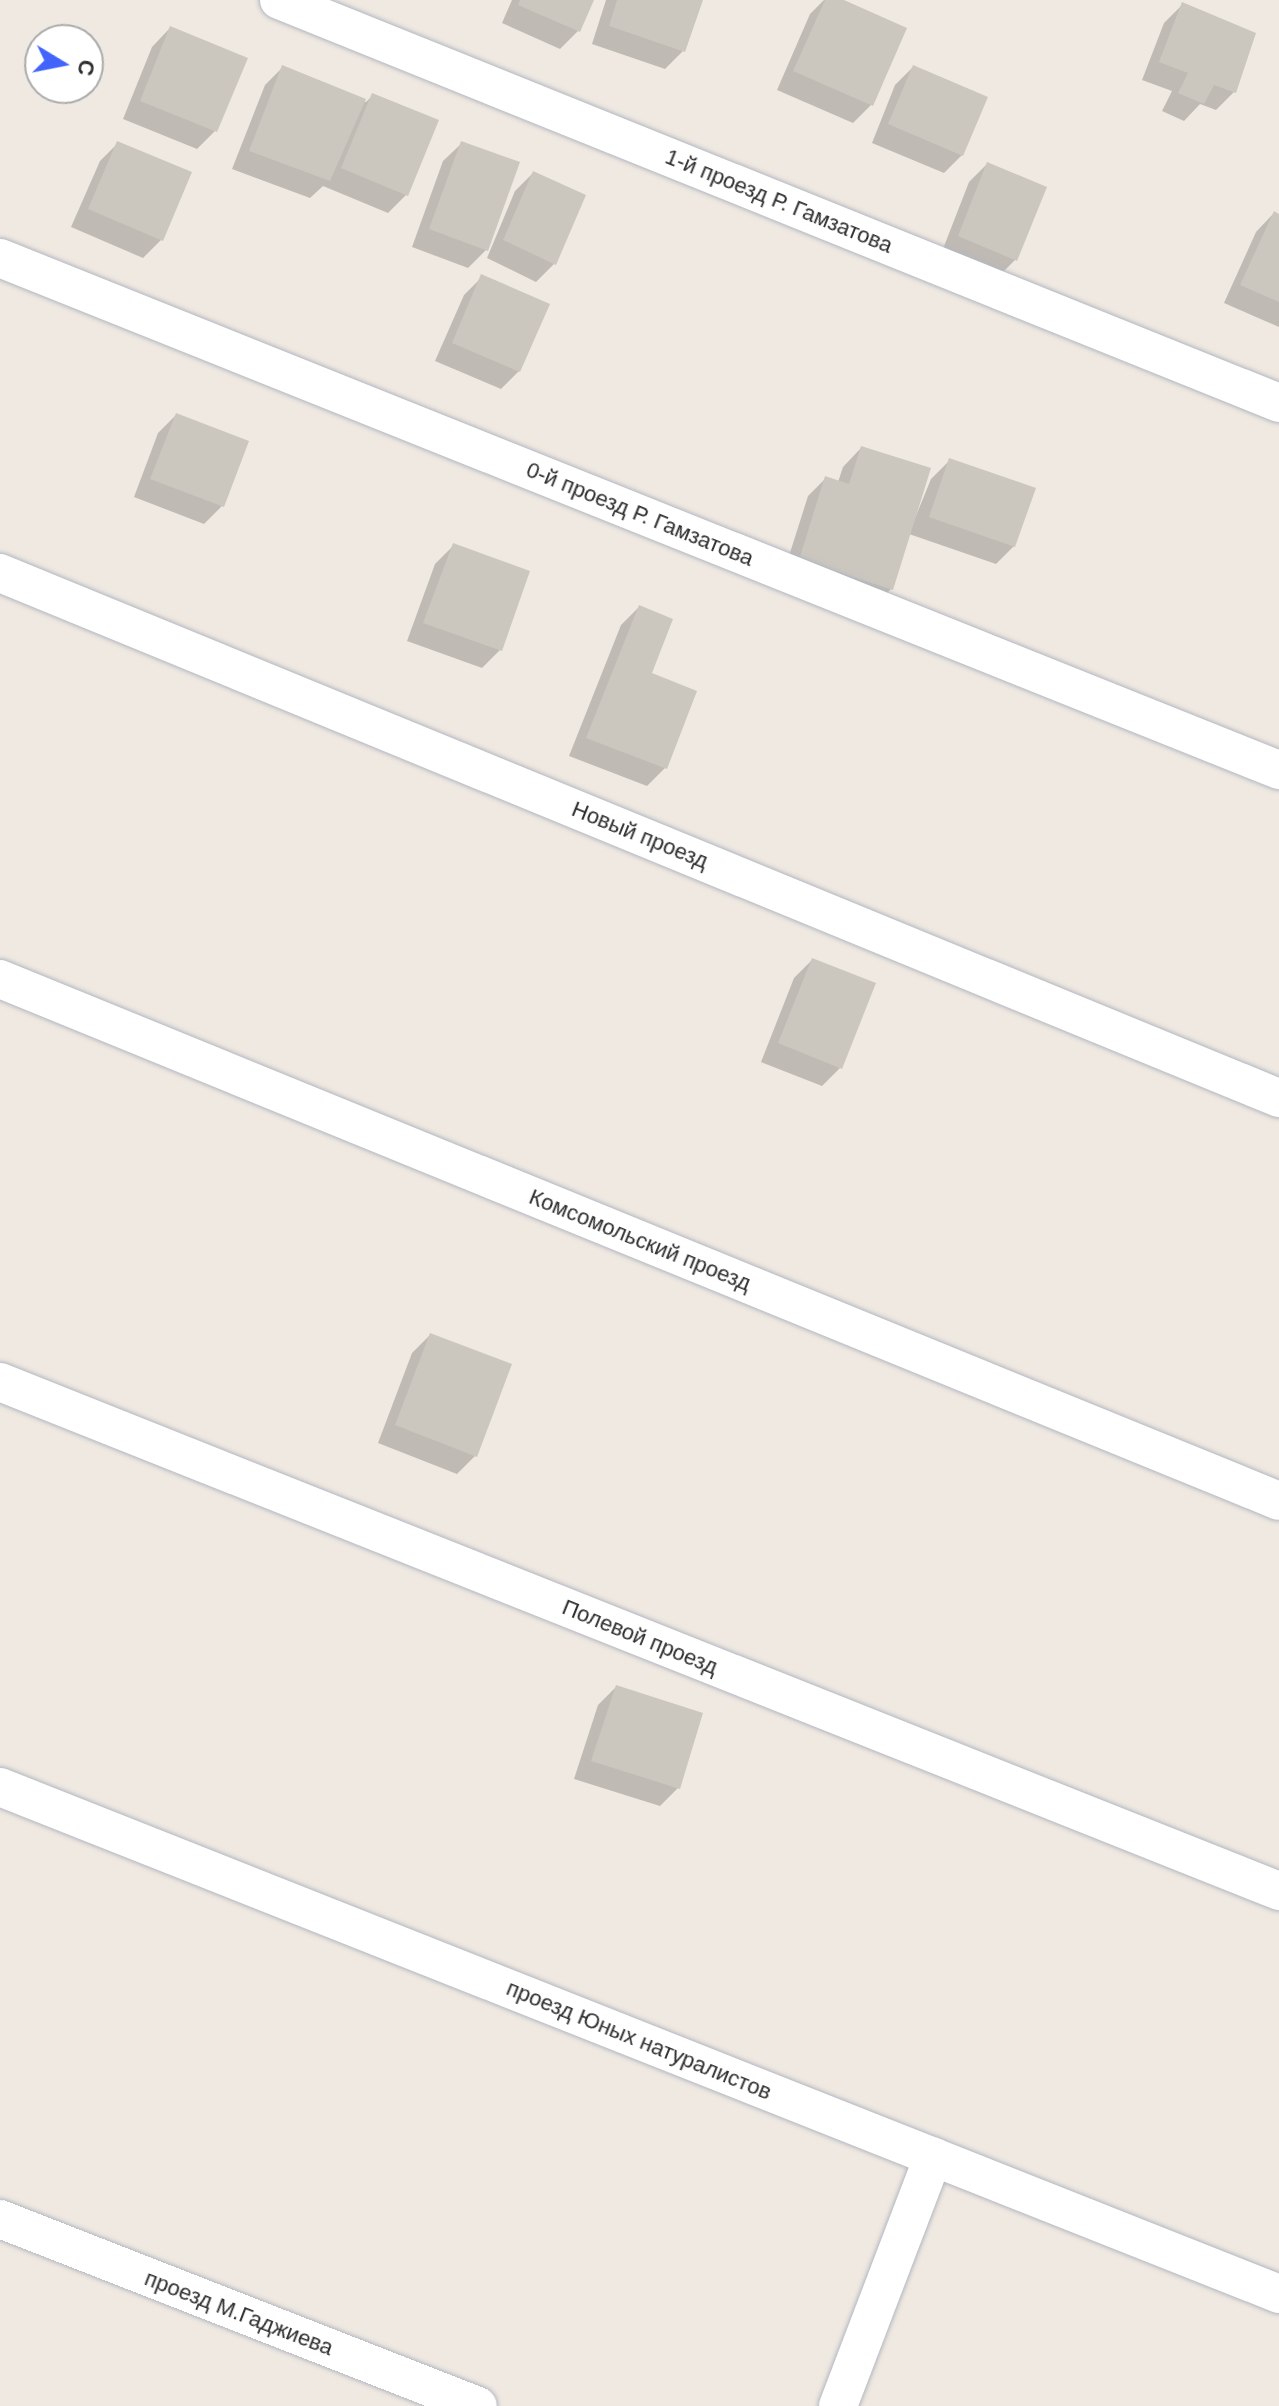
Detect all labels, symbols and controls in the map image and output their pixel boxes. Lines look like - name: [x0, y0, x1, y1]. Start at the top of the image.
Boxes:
- north arrow: [24, 24, 104, 104]
- text: С: [72, 58, 100, 78]
- street label: 1-й проезд Р. Гамзатова: [662, 143, 896, 259]
- street label: 0-й проезд Р. Гамзатова: [523, 456, 757, 572]
- street label: Новый проезд: [568, 796, 712, 874]
- street label: Комсомольский проезд: [525, 1183, 755, 1297]
- street label: Полевой проезд: [558, 1594, 722, 1680]
- street label: проезд Юных натуралистов: [503, 1975, 775, 2105]
- street label: проезд М.Гаджиева: [141, 2265, 337, 2361]

